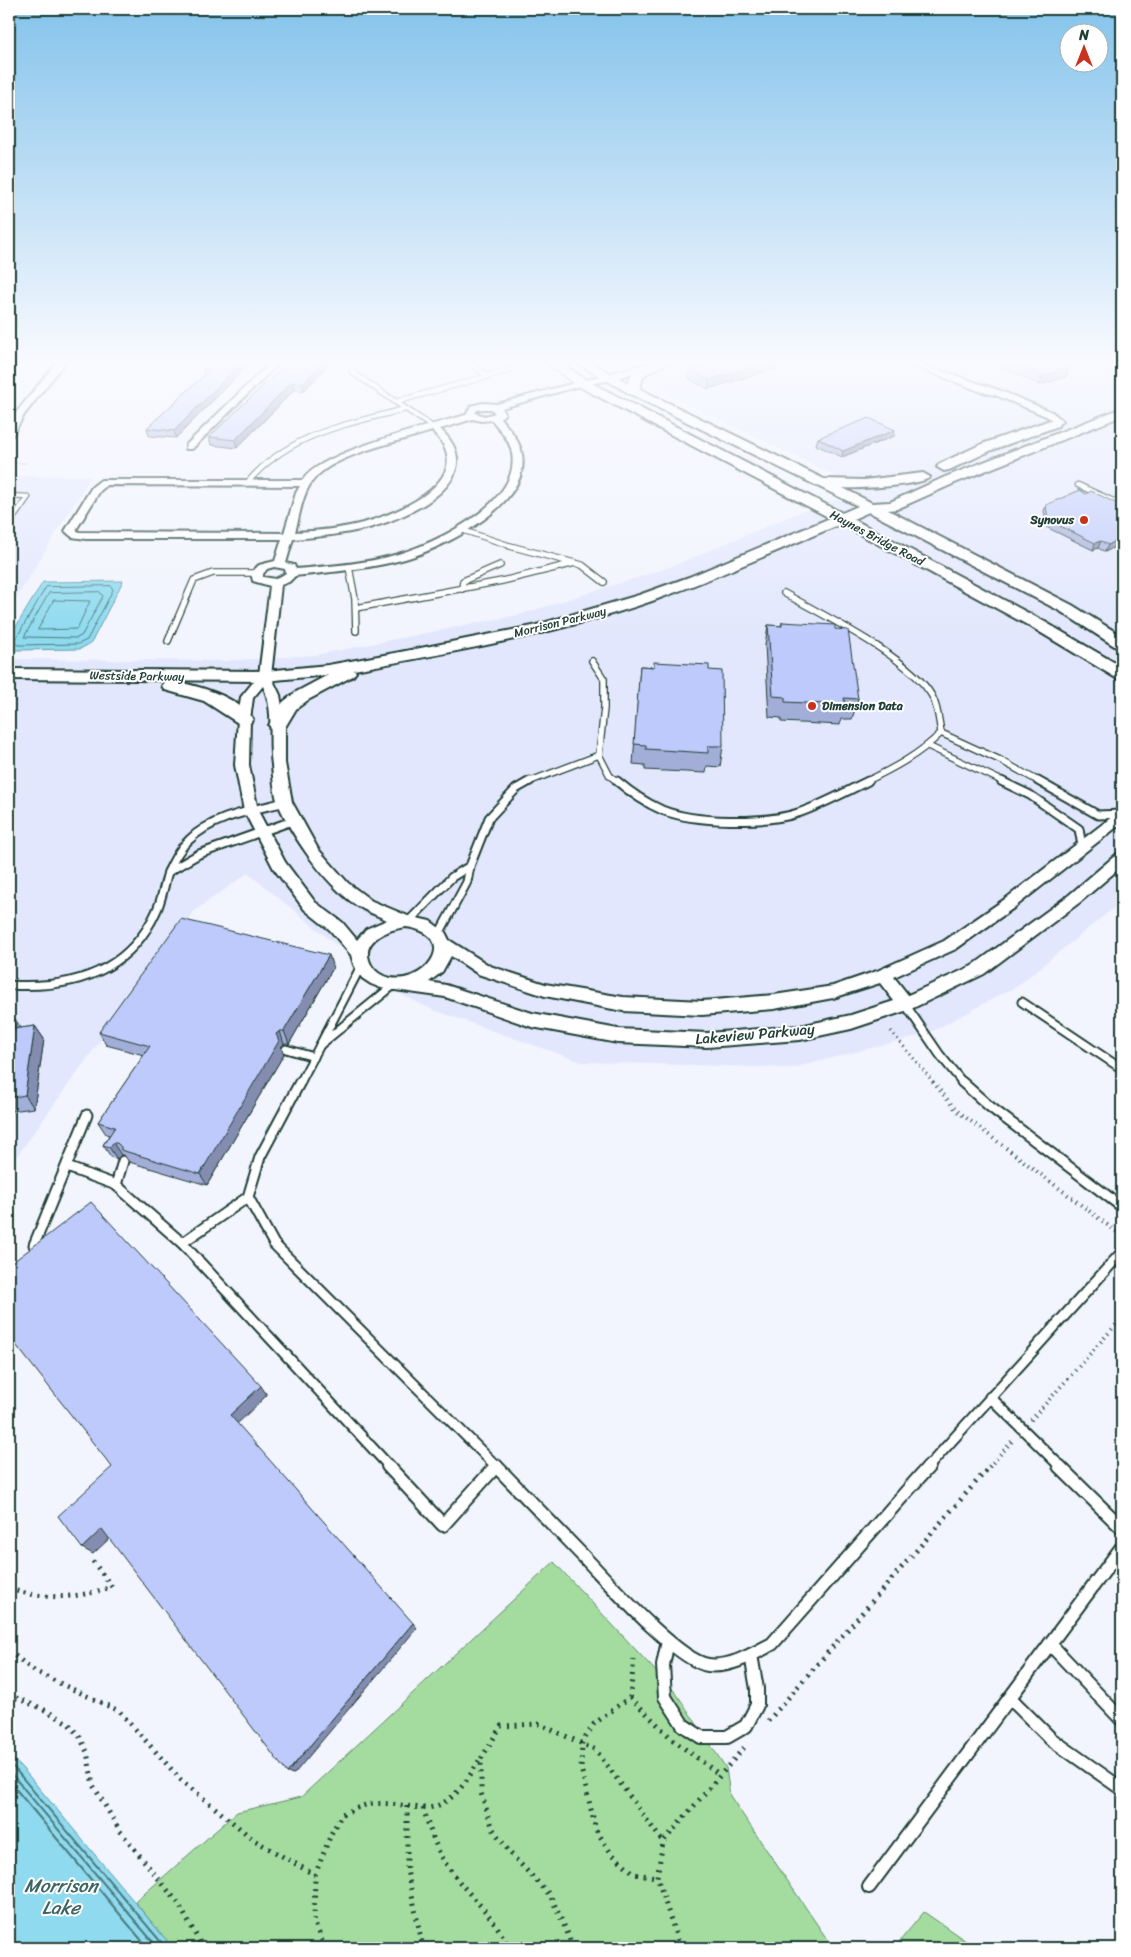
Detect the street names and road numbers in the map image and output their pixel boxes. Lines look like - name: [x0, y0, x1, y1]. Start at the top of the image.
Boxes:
- street label: Haynes Bridge Road: [826, 504, 930, 573]
- street label: Morrison Parkway: [511, 600, 609, 644]
- street label: Westside Parkway: [89, 664, 185, 688]
- street label: Lakeview Parkway: [694, 1016, 816, 1052]

